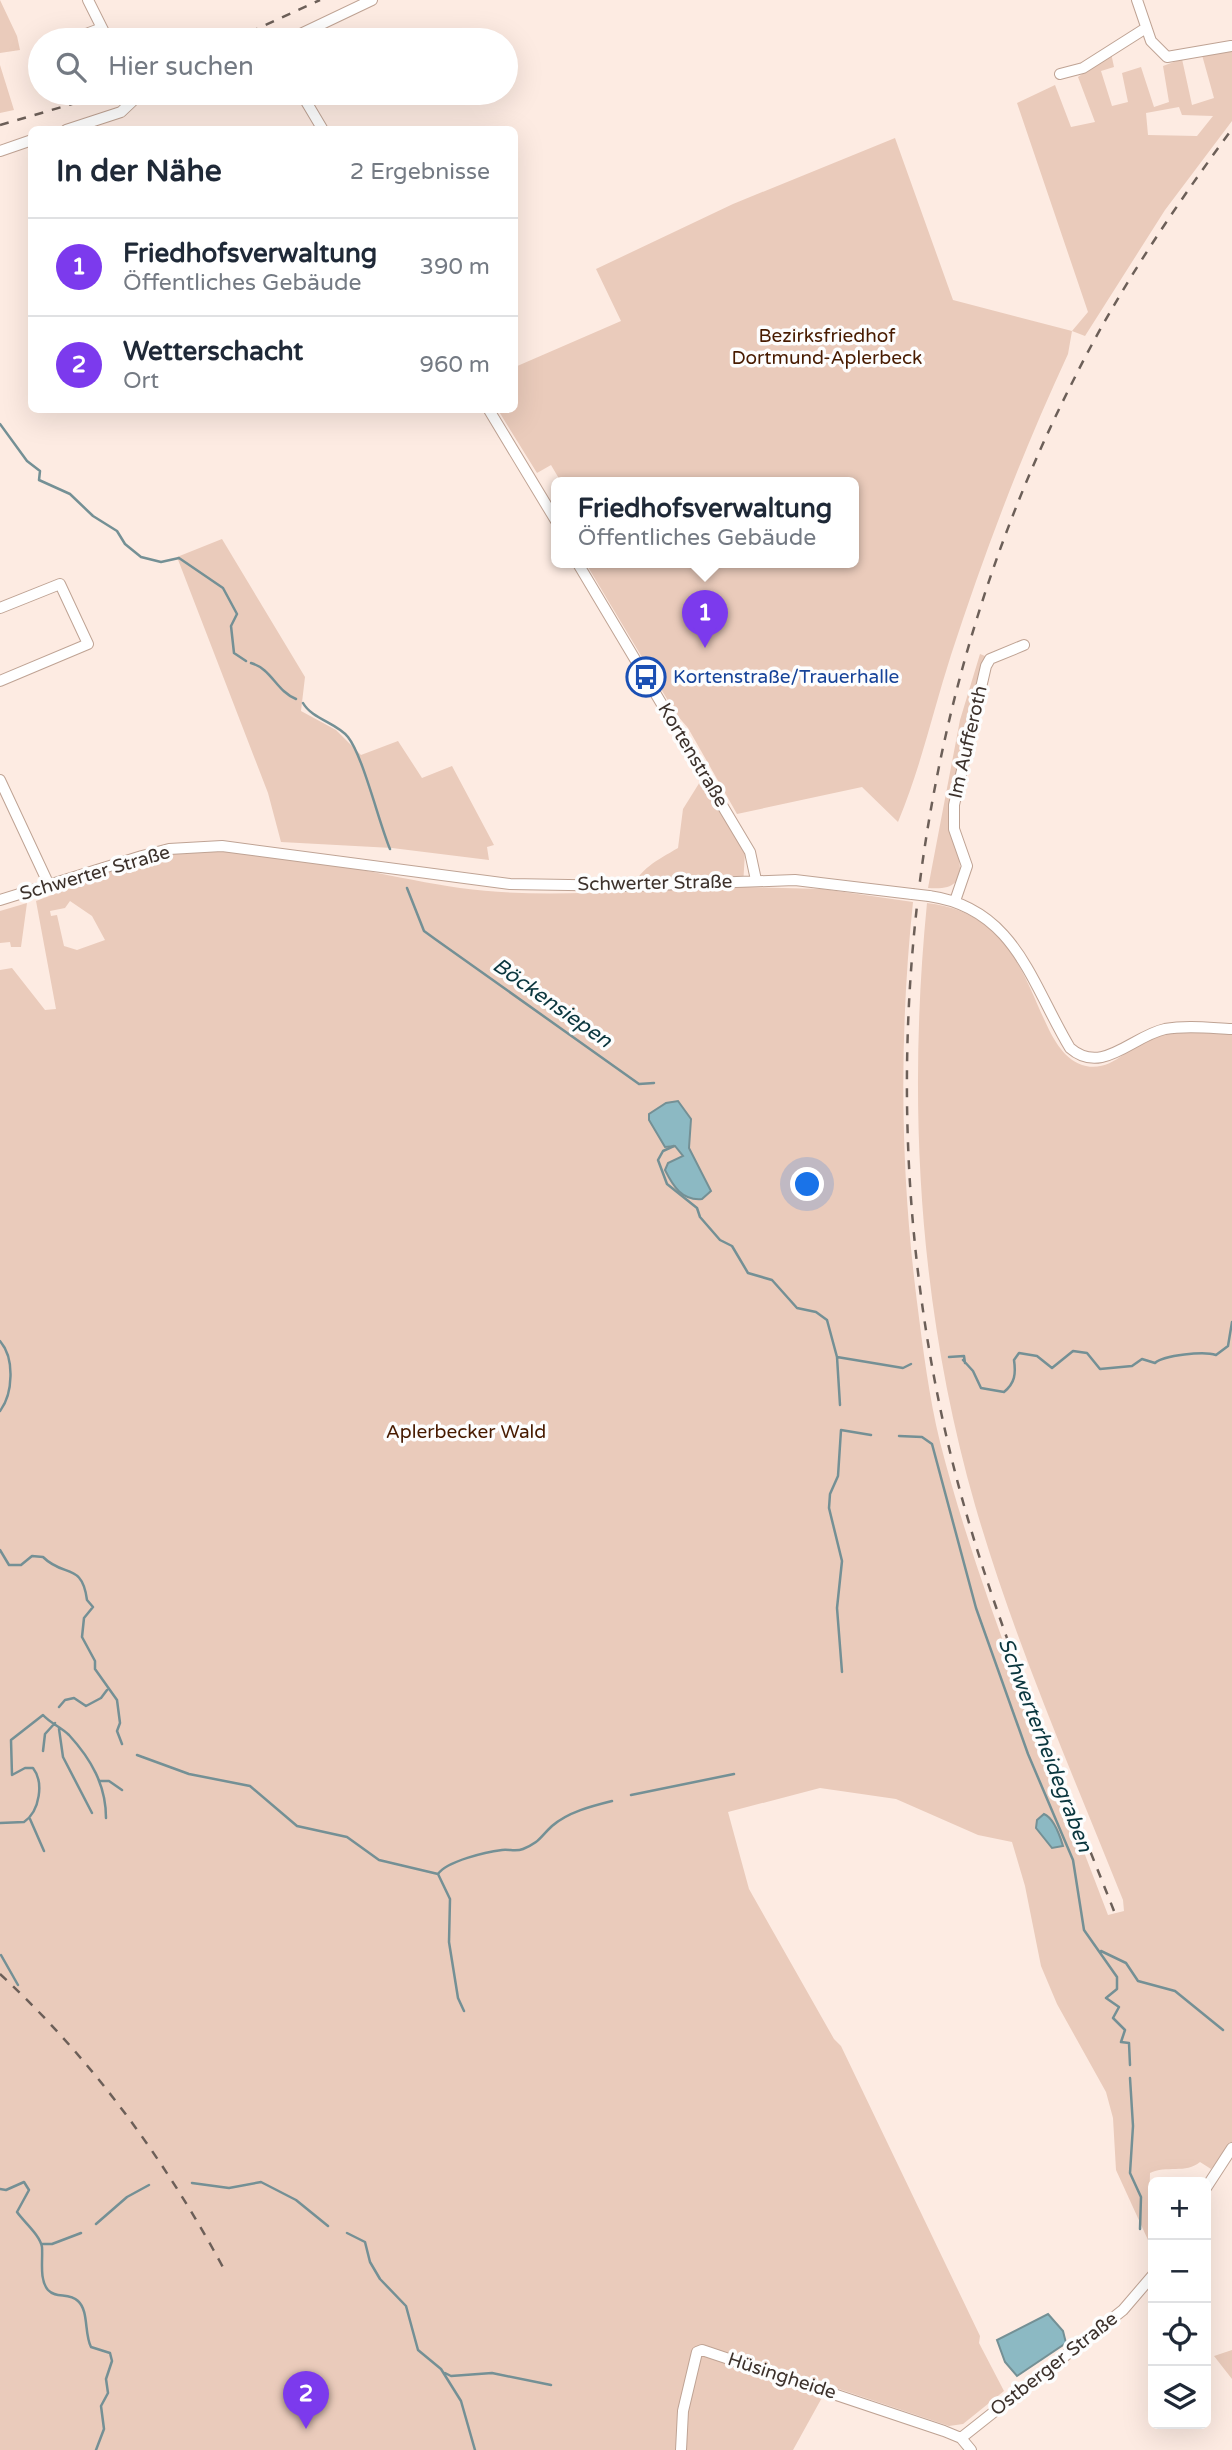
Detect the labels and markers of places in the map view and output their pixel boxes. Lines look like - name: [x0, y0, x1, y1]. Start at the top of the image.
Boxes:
- pin: 1: [682, 590, 728, 648]
- bus stop icon: Kortenstraße/Trauerhalle: [625, 656, 667, 698]
- place label: Kortenstraße/Trauerhalle: [673, 666, 899, 688]
- pin: 2: [283, 2371, 329, 2429]

